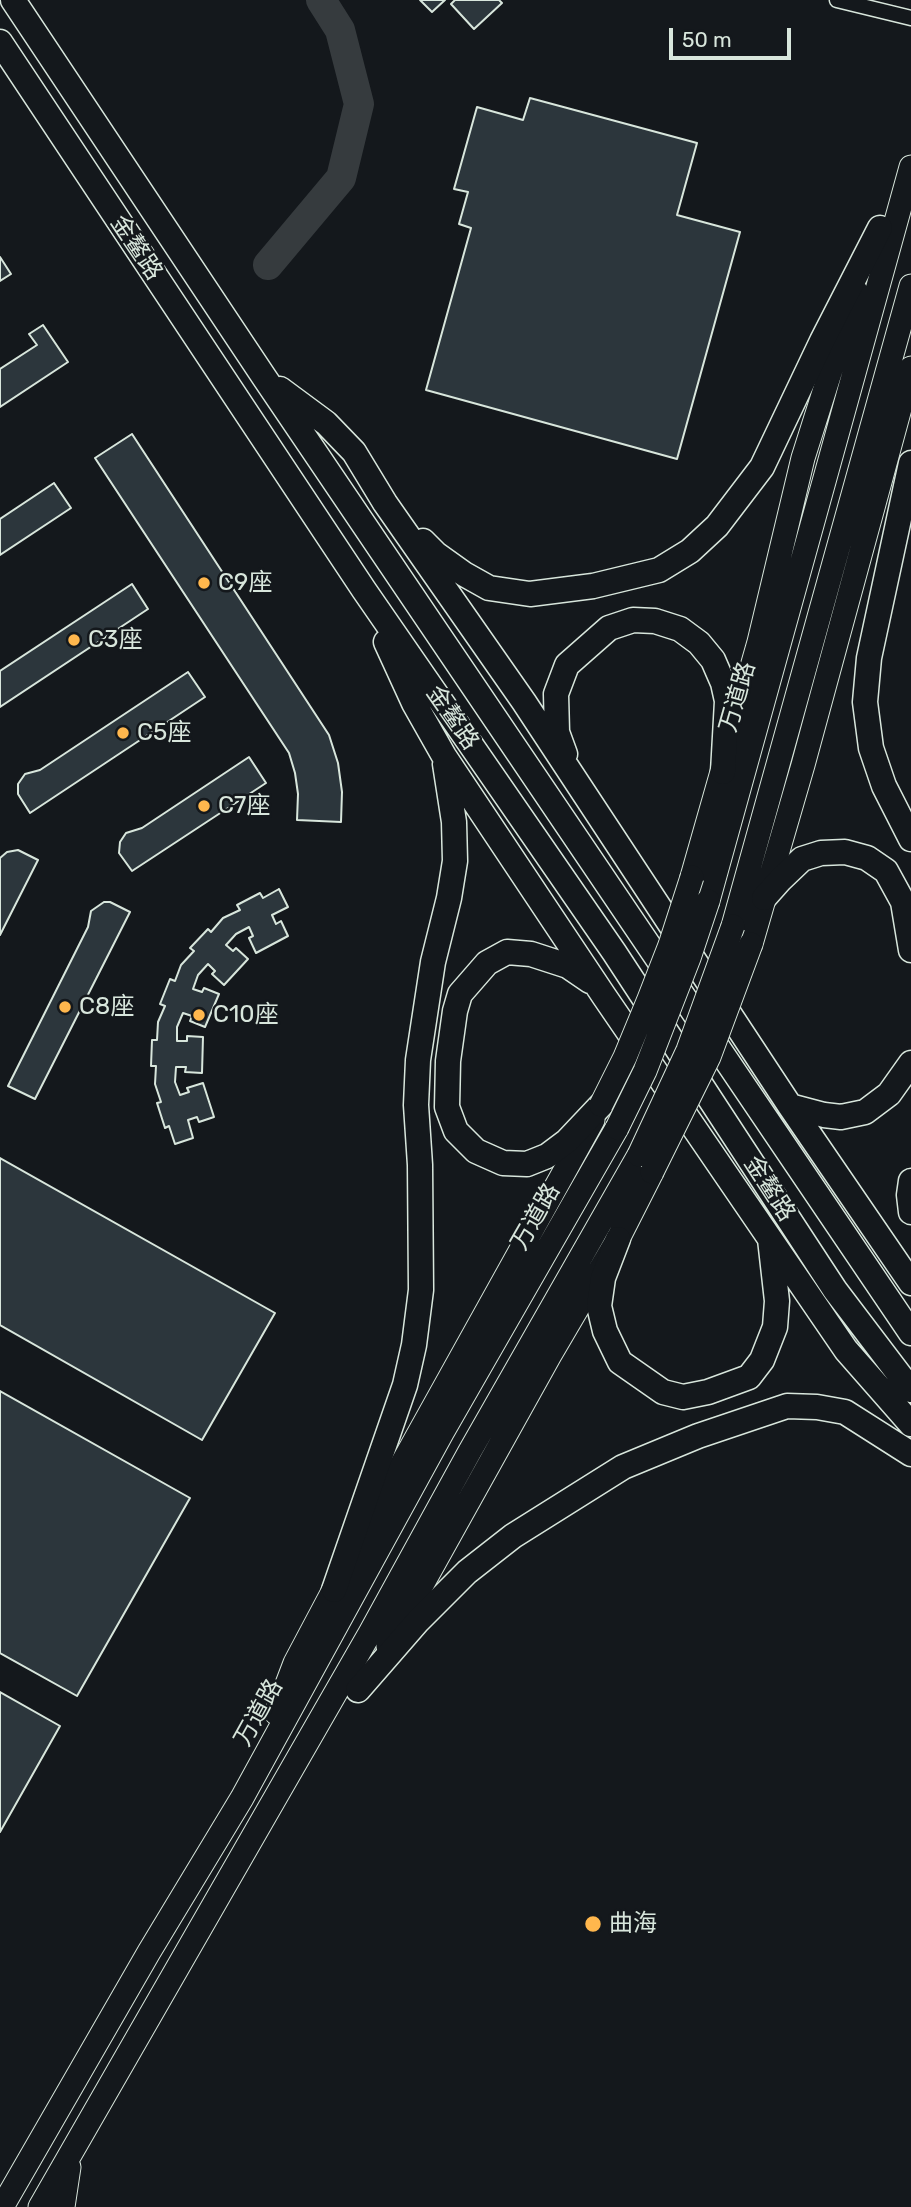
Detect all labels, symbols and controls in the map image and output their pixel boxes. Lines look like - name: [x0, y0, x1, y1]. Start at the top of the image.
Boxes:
- scale bar: [673, 14, 796, 58]
- text: 50 m: [682, 27, 732, 52]
- street label: 金鳌路: [104, 210, 168, 286]
- place label: C9座: [218, 569, 272, 597]
- marker: C9座: [196, 575, 212, 591]
- place label: C3座: [88, 626, 142, 654]
- marker: C3座: [66, 632, 82, 648]
- street label: 万道路: [714, 658, 762, 736]
- street label: 金鳌路: [420, 680, 484, 756]
- place label: C5座: [137, 719, 191, 747]
- marker: C5座: [115, 725, 131, 741]
- place label: C7座: [218, 792, 270, 820]
- marker: C7座: [196, 798, 212, 814]
- place label: C8座: [79, 993, 134, 1021]
- marker: C8座: [57, 999, 73, 1015]
- place label: C10座: [213, 1001, 278, 1029]
- marker: C10座: [191, 1007, 207, 1023]
- street label: 金鳌路: [737, 1151, 801, 1227]
- street label: 万道路: [506, 1179, 566, 1255]
- street label: 万道路: [229, 1675, 289, 1751]
- place label: 曲海: [609, 1910, 657, 1938]
- marker: 曲海: [583, 1914, 603, 1934]

